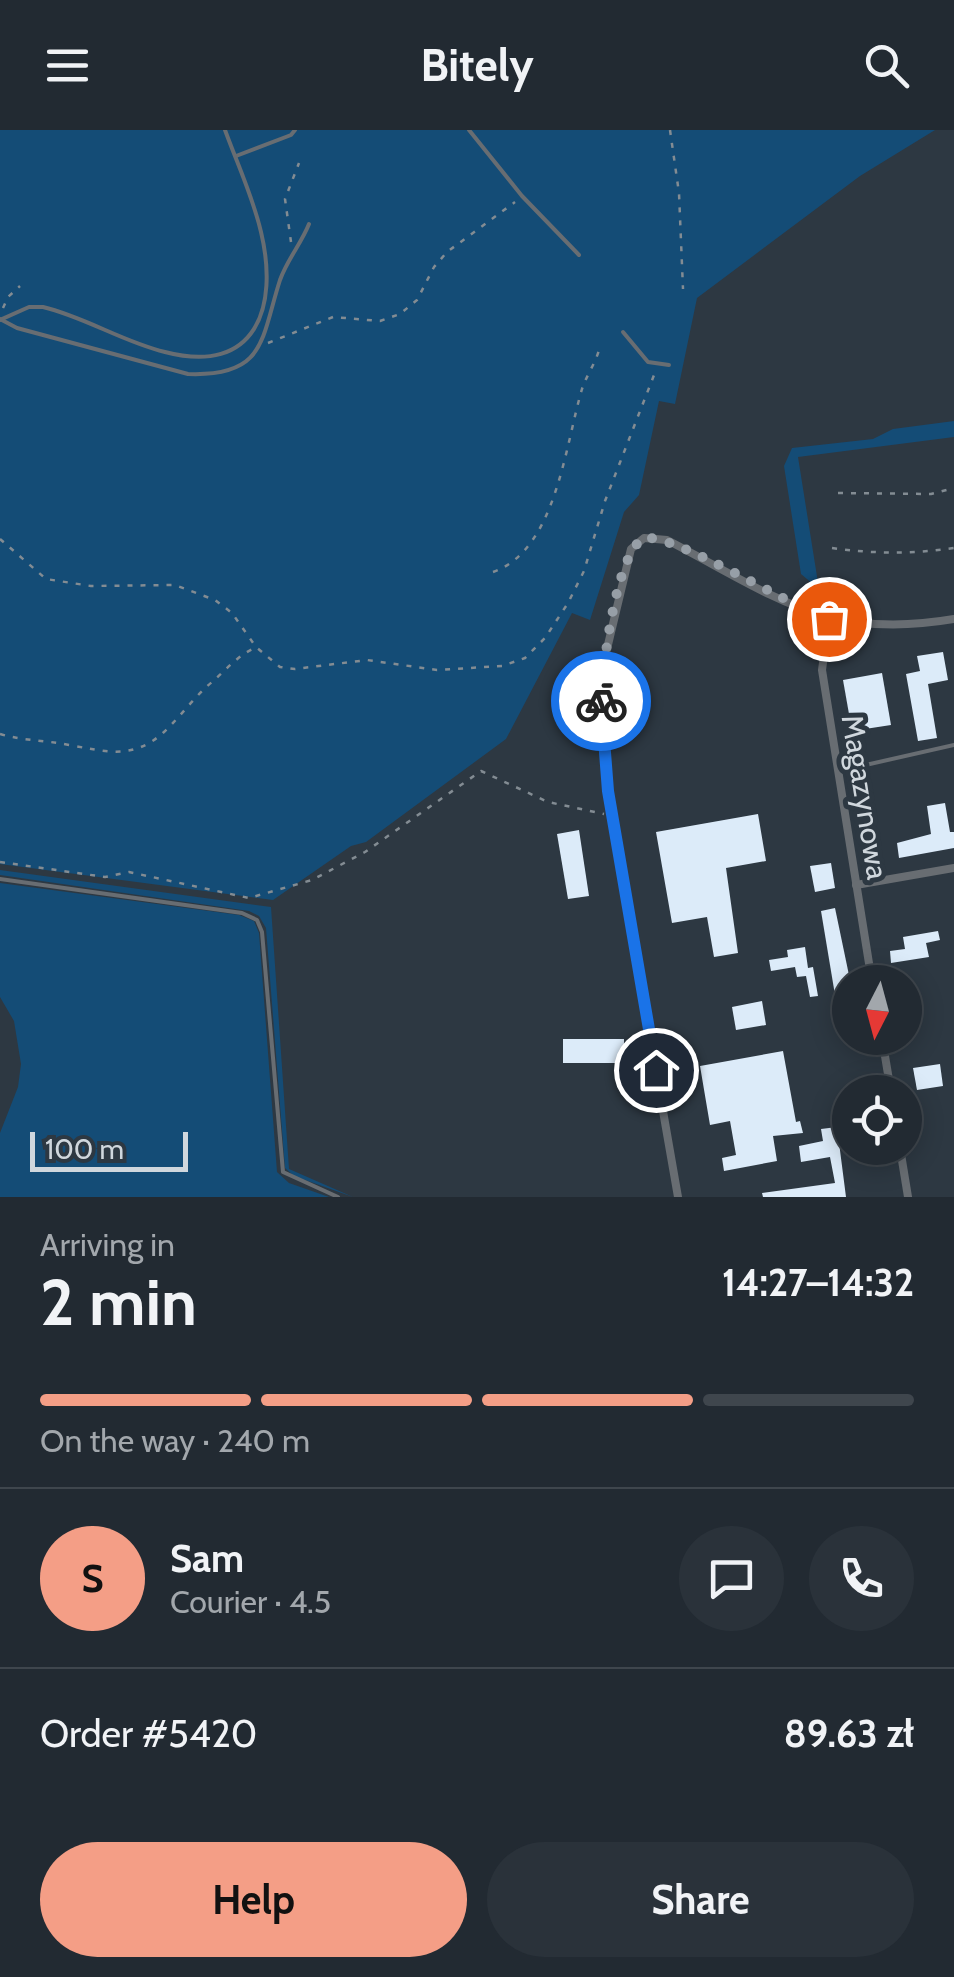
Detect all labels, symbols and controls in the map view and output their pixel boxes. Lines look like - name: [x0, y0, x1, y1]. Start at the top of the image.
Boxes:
- icon: menu: [40, 38, 95, 93]
- text: Bitely: [420, 38, 534, 92]
- icon: search: [859, 38, 914, 93]
- pin: [787, 577, 872, 662]
- icon: bag: [802, 592, 857, 647]
- courier: [551, 651, 651, 751]
- icon: bike: [574, 674, 629, 729]
- street label: Magazynowa: [834, 712, 896, 883]
- north arrow: [832, 965, 922, 1055]
- map controls: [832, 965, 922, 1165]
- pin: [614, 1028, 699, 1113]
- icon: home: [629, 1043, 684, 1098]
- button: locate: [832, 1075, 922, 1165]
- scale bar: [30, 1127, 188, 1172]
- text: 100 m: [45, 1132, 124, 1166]
- text: Arriving in: [40, 1225, 175, 1264]
- text: 14:27–14:32: [722, 1259, 914, 1306]
- text: 2 min: [40, 1262, 197, 1341]
- text: On the way · 240 m: [40, 1421, 310, 1460]
- button: chat: [679, 1526, 784, 1631]
- button: phone: [809, 1526, 914, 1631]
- text: Sam: [170, 1535, 244, 1582]
- text: S: [81, 1555, 104, 1602]
- text: Courier · 4.5: [170, 1582, 331, 1621]
- text: Order #5420: [40, 1710, 257, 1757]
- text: 89.63 zł: [784, 1710, 914, 1757]
- button: Help: [40, 1842, 467, 1957]
- button: Share: [487, 1842, 914, 1957]

